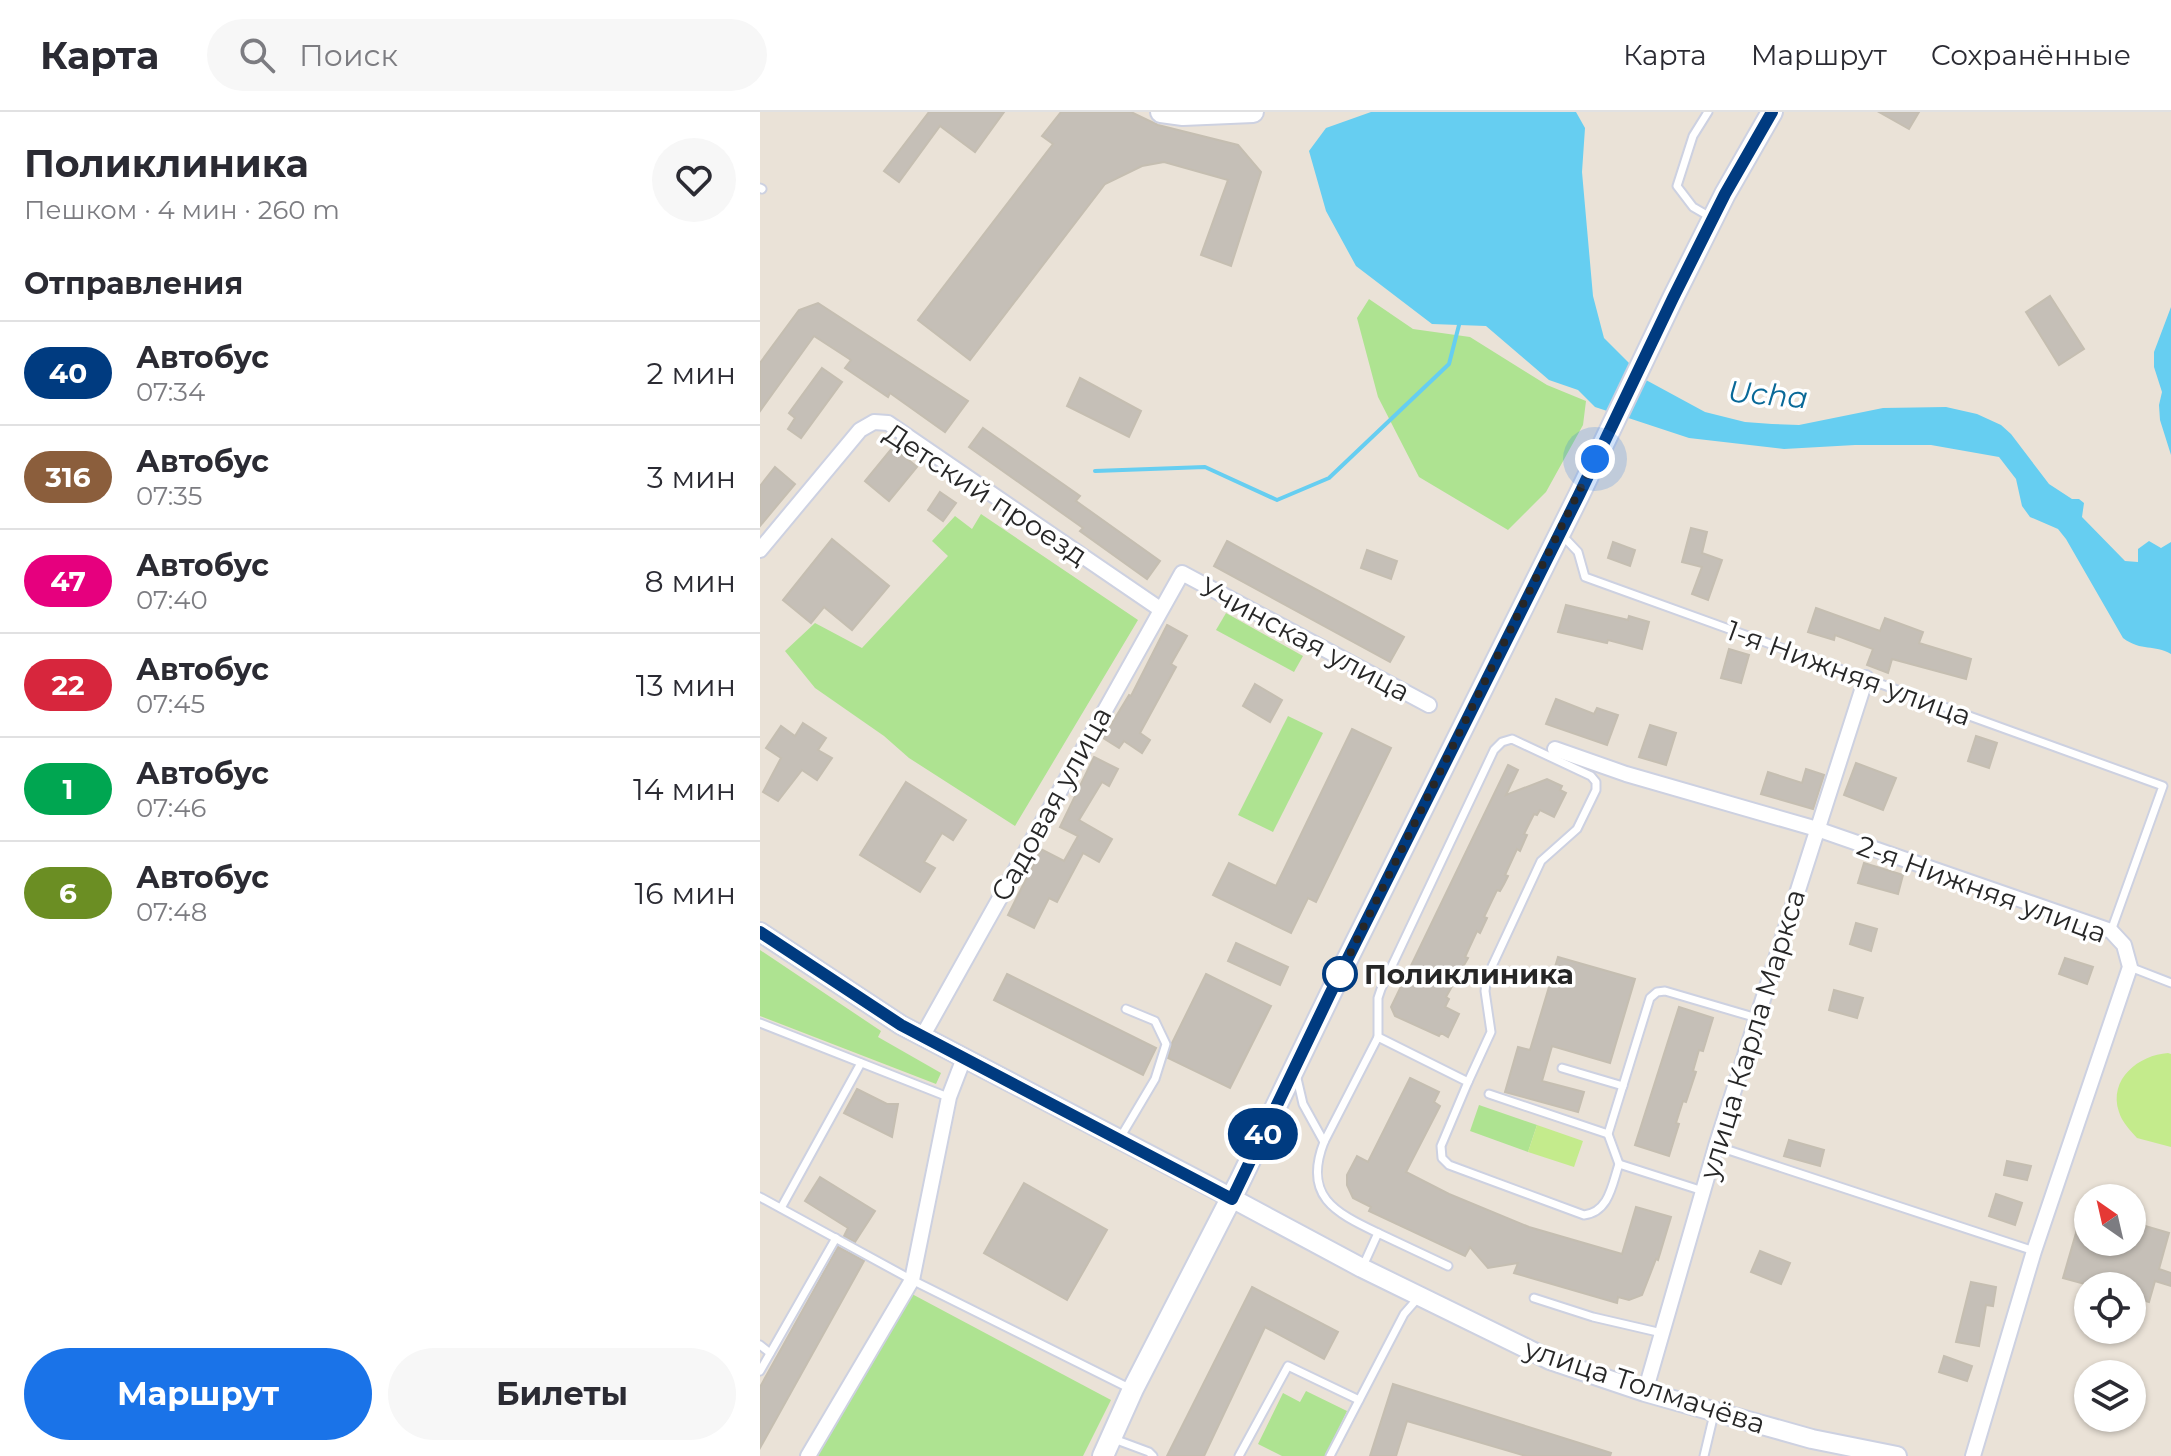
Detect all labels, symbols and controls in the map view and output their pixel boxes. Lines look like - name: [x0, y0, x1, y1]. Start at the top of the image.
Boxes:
- search box: [207, 19, 767, 91]
- text: Карта: [40, 32, 159, 79]
- icon: search: [235, 33, 279, 77]
- text: Поиск: [299, 37, 398, 74]
- text: Карта: [1623, 38, 1707, 72]
- text: Маршрут: [1751, 38, 1887, 72]
- text: Сохранённые: [1931, 38, 2131, 72]
- button: heart: [652, 138, 736, 222]
- text: Поликлиника: [24, 140, 309, 187]
- text: Пешком · 4 мин · 260 m: [24, 194, 340, 226]
- text: Отправления: [24, 265, 243, 302]
- text: Автобус: [136, 339, 269, 376]
- text: 2 мин: [647, 355, 736, 392]
- text: 40: [49, 356, 87, 390]
- water label: Ucha: [1726, 373, 1810, 416]
- text: 07:34: [136, 376, 205, 408]
- street label: Детский проезд: [878, 416, 1094, 572]
- your location: [1575, 439, 1615, 479]
- text: Автобус: [136, 443, 269, 480]
- text: 3 мин: [647, 459, 736, 496]
- text: 316: [45, 460, 91, 494]
- text: 07:35: [136, 480, 202, 512]
- text: Автобус: [136, 547, 269, 584]
- text: 8 мин: [644, 563, 736, 600]
- text: 47: [50, 564, 86, 598]
- street label: Учинская улица: [1194, 569, 1416, 709]
- text: 07:40: [136, 584, 208, 616]
- street label: 1-я Нижняя улица: [1722, 613, 1976, 733]
- text: Автобус: [136, 651, 269, 688]
- text: 13 мин: [636, 667, 736, 704]
- text: 22: [51, 668, 85, 702]
- text: 07:45: [136, 688, 205, 720]
- street label: Садовая улица: [983, 701, 1119, 907]
- text: Автобус: [136, 755, 269, 792]
- text: 14 мин: [633, 771, 736, 808]
- text: 1: [63, 772, 73, 806]
- text: 07:46: [136, 792, 206, 824]
- street label: 2-я Нижняя улица: [1853, 828, 2111, 950]
- text: Автобус: [136, 859, 269, 896]
- text: 16 мин: [634, 875, 736, 912]
- text: 6: [59, 876, 77, 910]
- street label: улица Карла Маркса: [1691, 885, 1812, 1184]
- text: 07:48: [136, 896, 207, 928]
- marker: Поликлиника: [1323, 957, 1357, 991]
- place label: Поликлиника: [1364, 957, 1574, 991]
- line badge: 40: [1227, 1108, 1299, 1160]
- text: 40: [1244, 1117, 1282, 1151]
- north arrow: [2074, 1184, 2146, 1256]
- map controls: [2074, 1184, 2146, 1432]
- button: locate: [2074, 1272, 2146, 1344]
- street label: улица Толмачёва: [1519, 1331, 1770, 1441]
- button: Маршрут: [24, 1348, 372, 1440]
- button: Билеты: [388, 1348, 736, 1440]
- button: layers: [2074, 1360, 2146, 1432]

